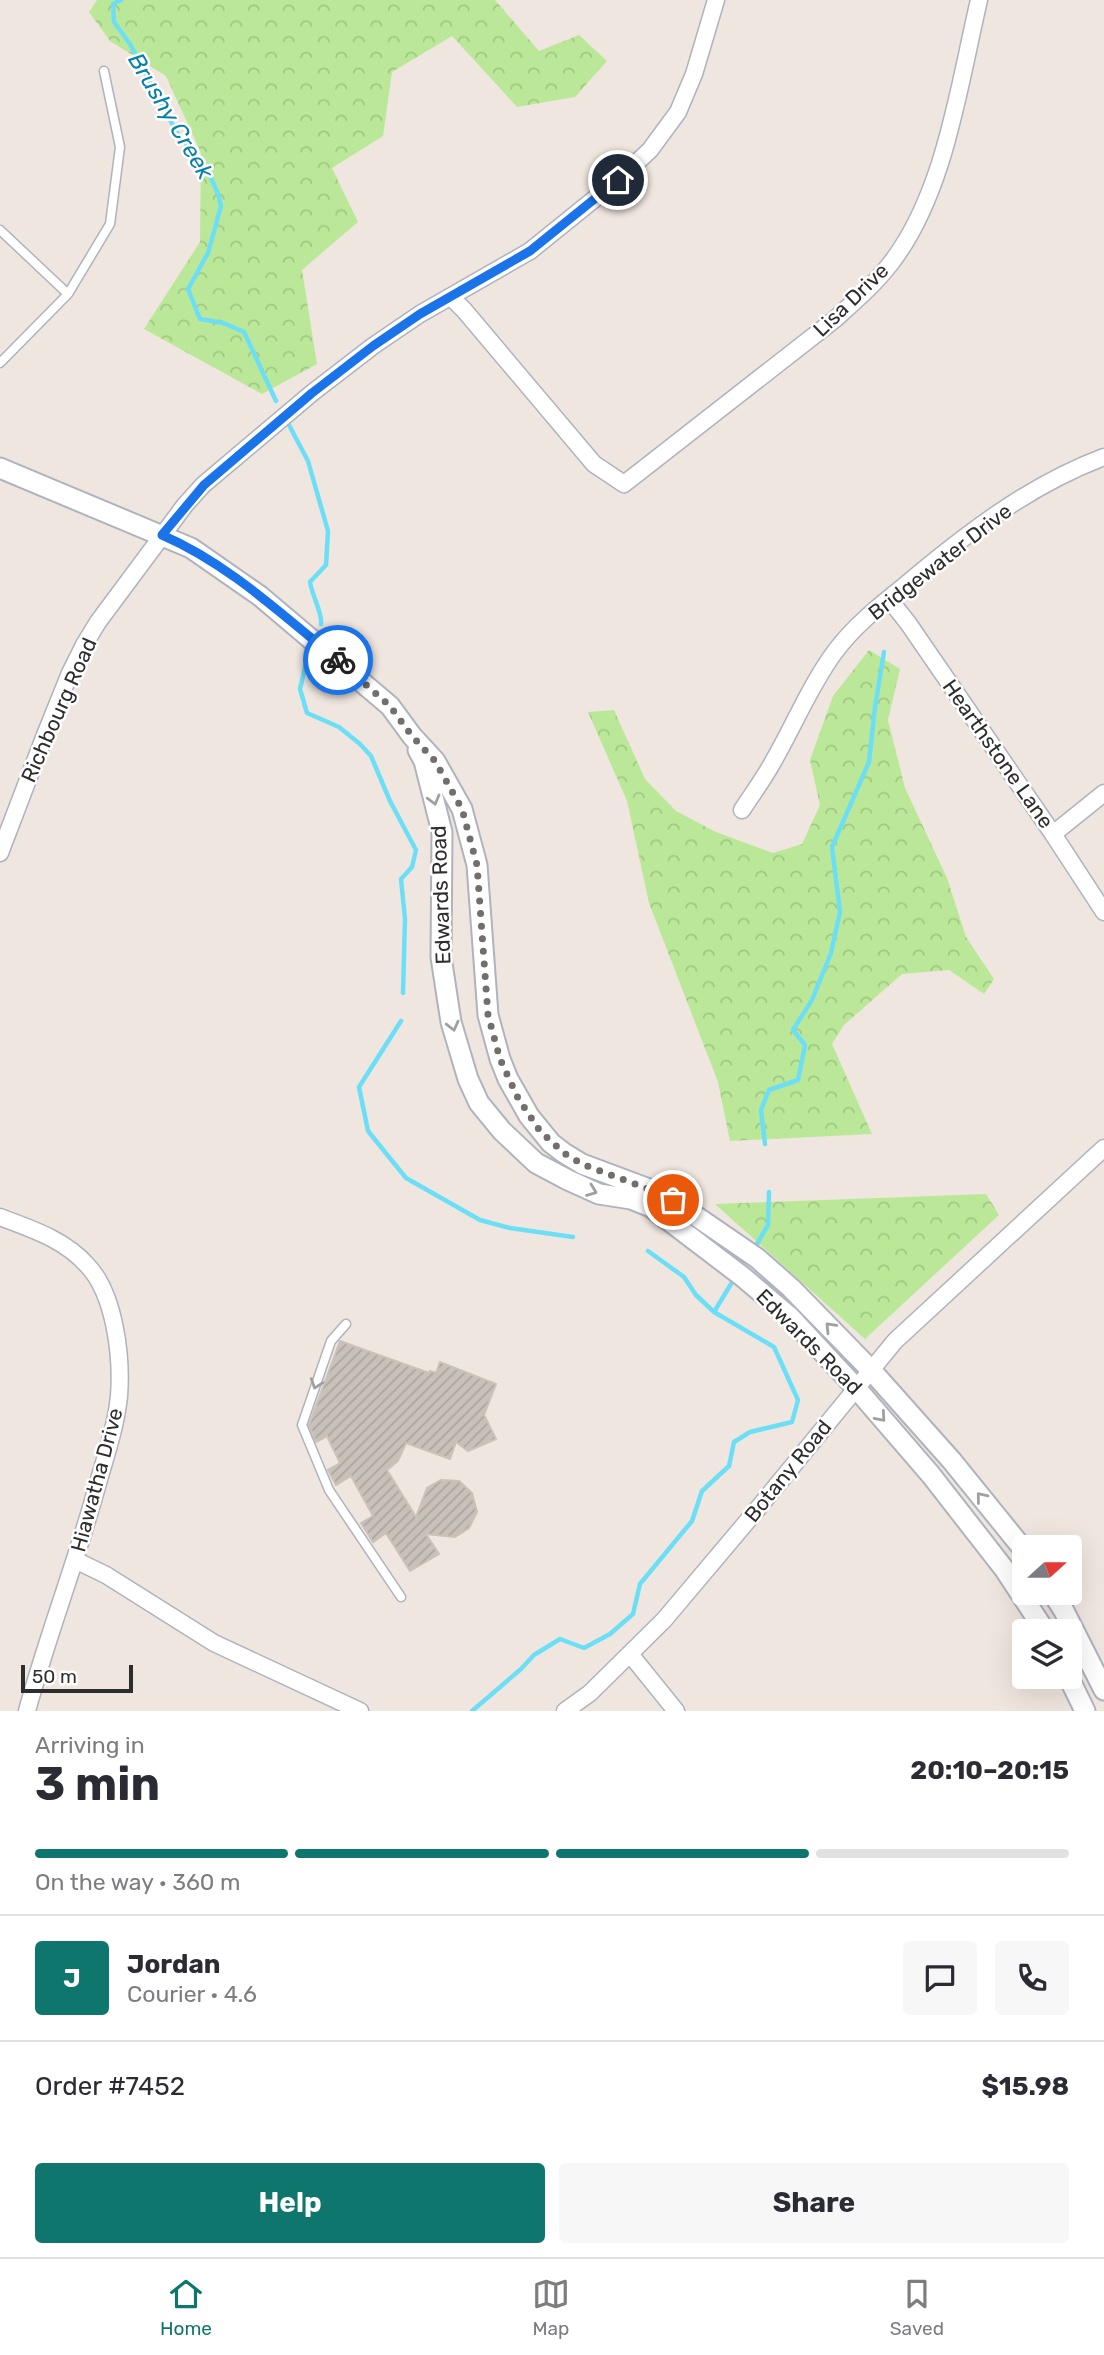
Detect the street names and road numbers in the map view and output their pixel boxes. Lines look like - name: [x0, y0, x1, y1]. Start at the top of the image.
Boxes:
- street label: Lisa Drive: [808, 258, 893, 342]
- street label: Bridgewater Drive: [863, 498, 1016, 625]
- street label: Richbourg Road: [15, 634, 102, 786]
- street label: Hearthstone Lane: [938, 675, 1059, 833]
- street label: Edwards Road: [426, 825, 455, 965]
- street label: Edwards Road: [751, 1284, 867, 1400]
- street label: Hiawatha Drive: [65, 1405, 128, 1555]
- street label: Botany Road: [739, 1415, 836, 1527]

